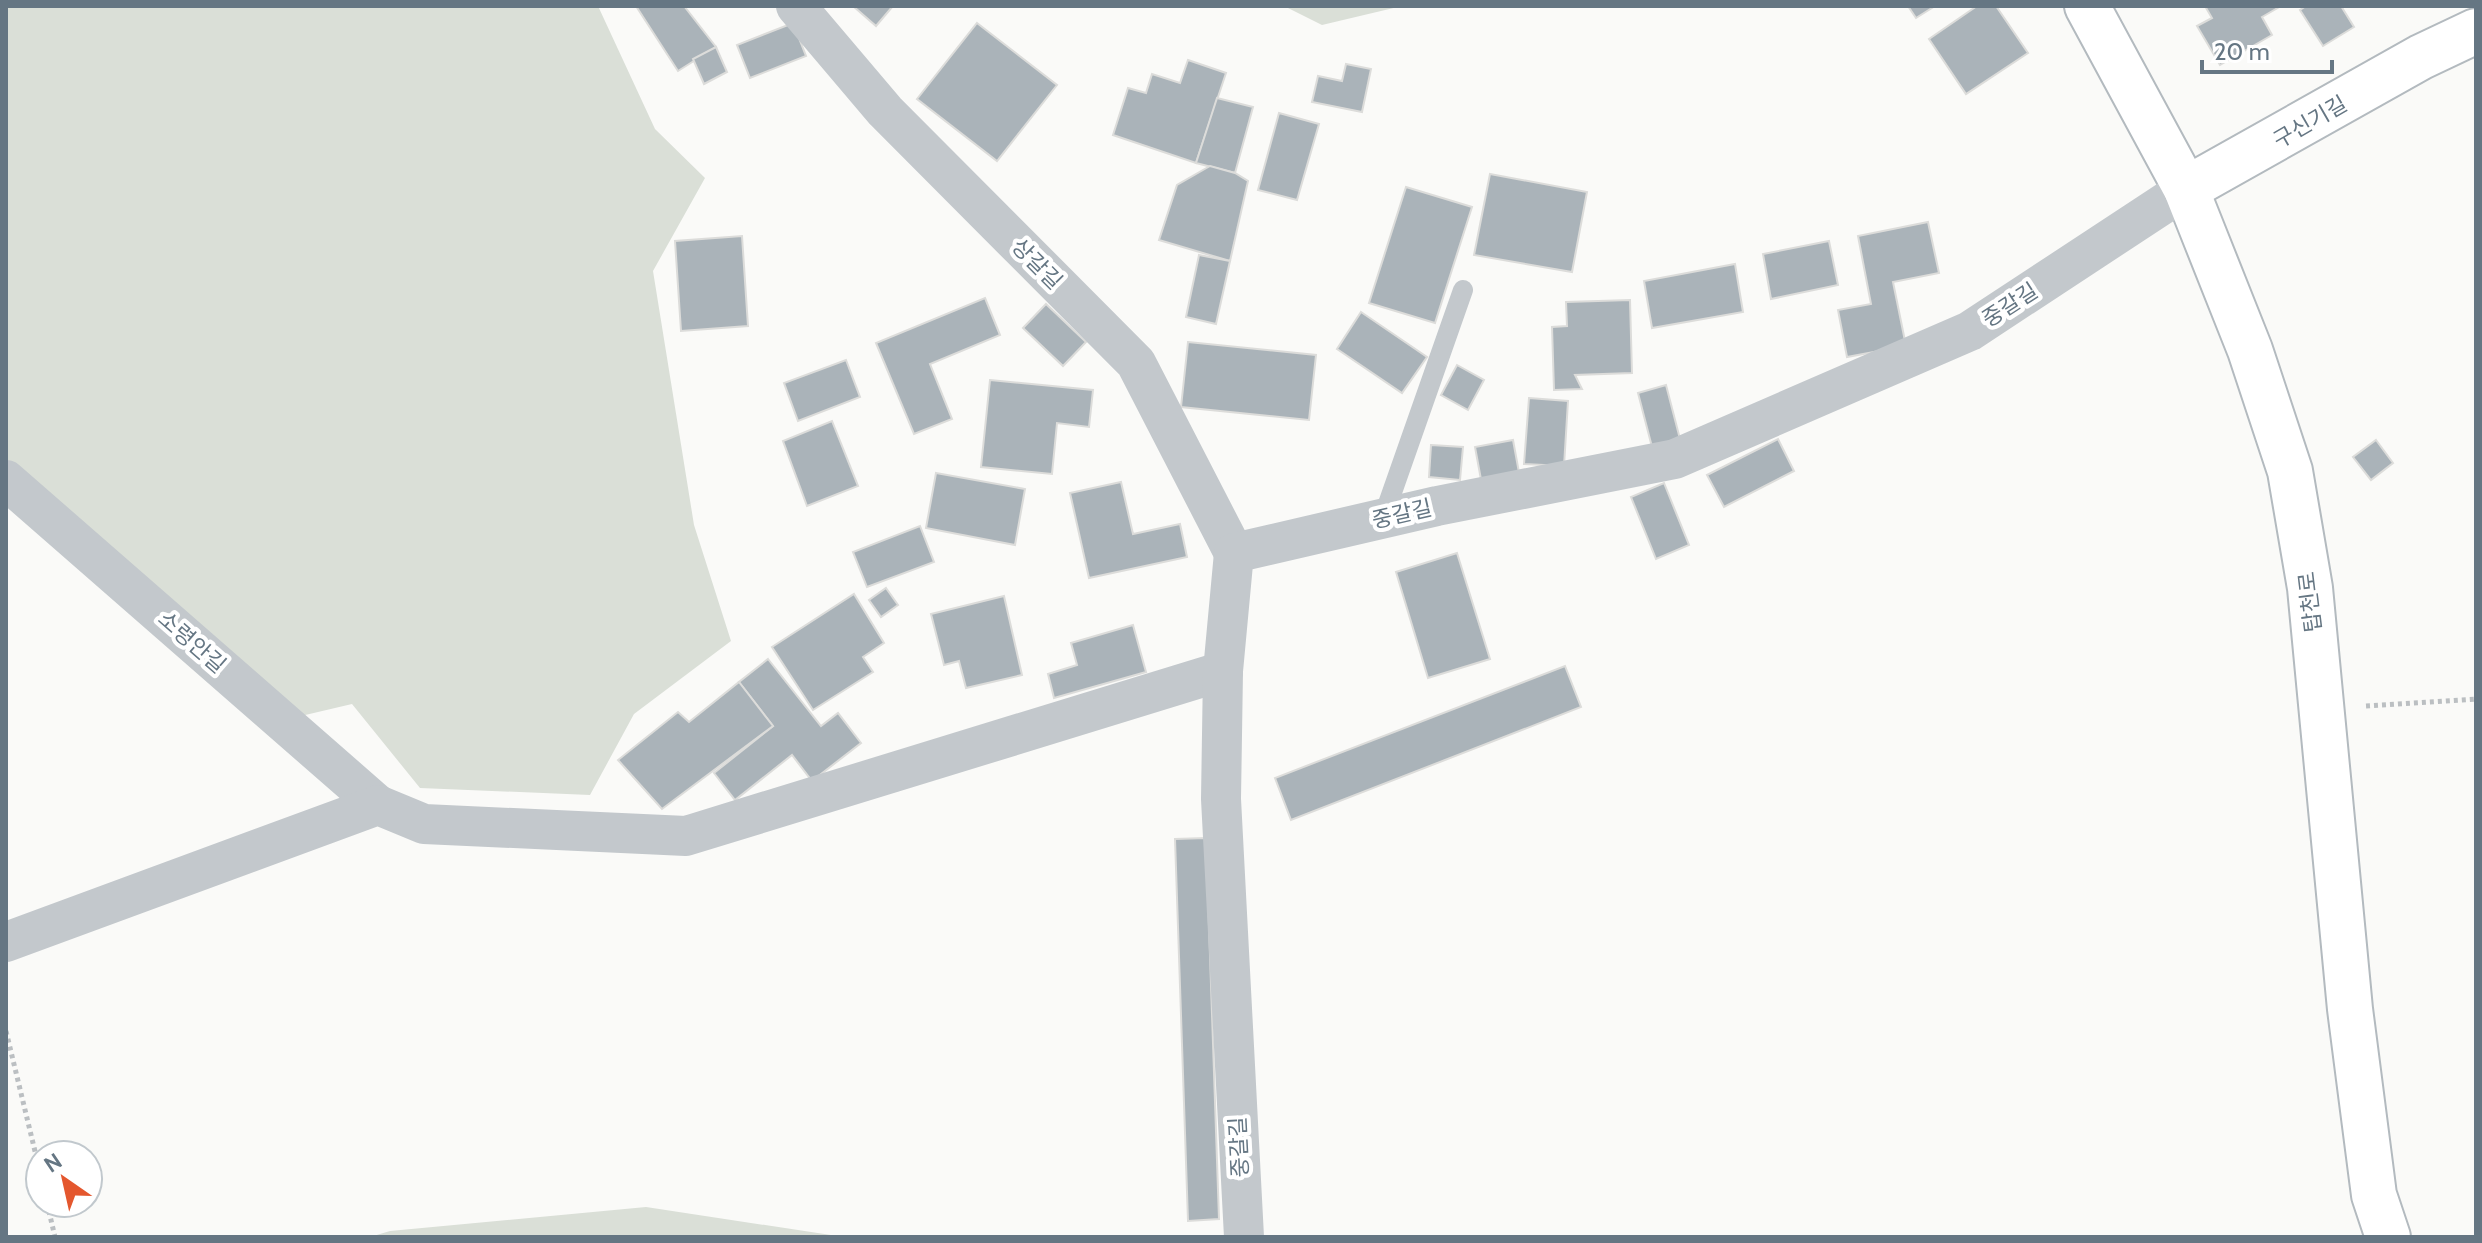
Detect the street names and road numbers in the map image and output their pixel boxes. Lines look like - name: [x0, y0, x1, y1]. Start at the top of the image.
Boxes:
- street label: 구신기길: [2268, 90, 2352, 154]
- street label: 상갈길: [1006, 233, 1068, 295]
- street label: 중갈길: [1977, 277, 2043, 333]
- street label: 중갈길: [1369, 494, 1435, 534]
- street label: 탑천로: [2293, 570, 2327, 634]
- street label: 소령안길: [153, 605, 231, 679]
- street label: 중갈길: [1224, 1116, 1254, 1178]

